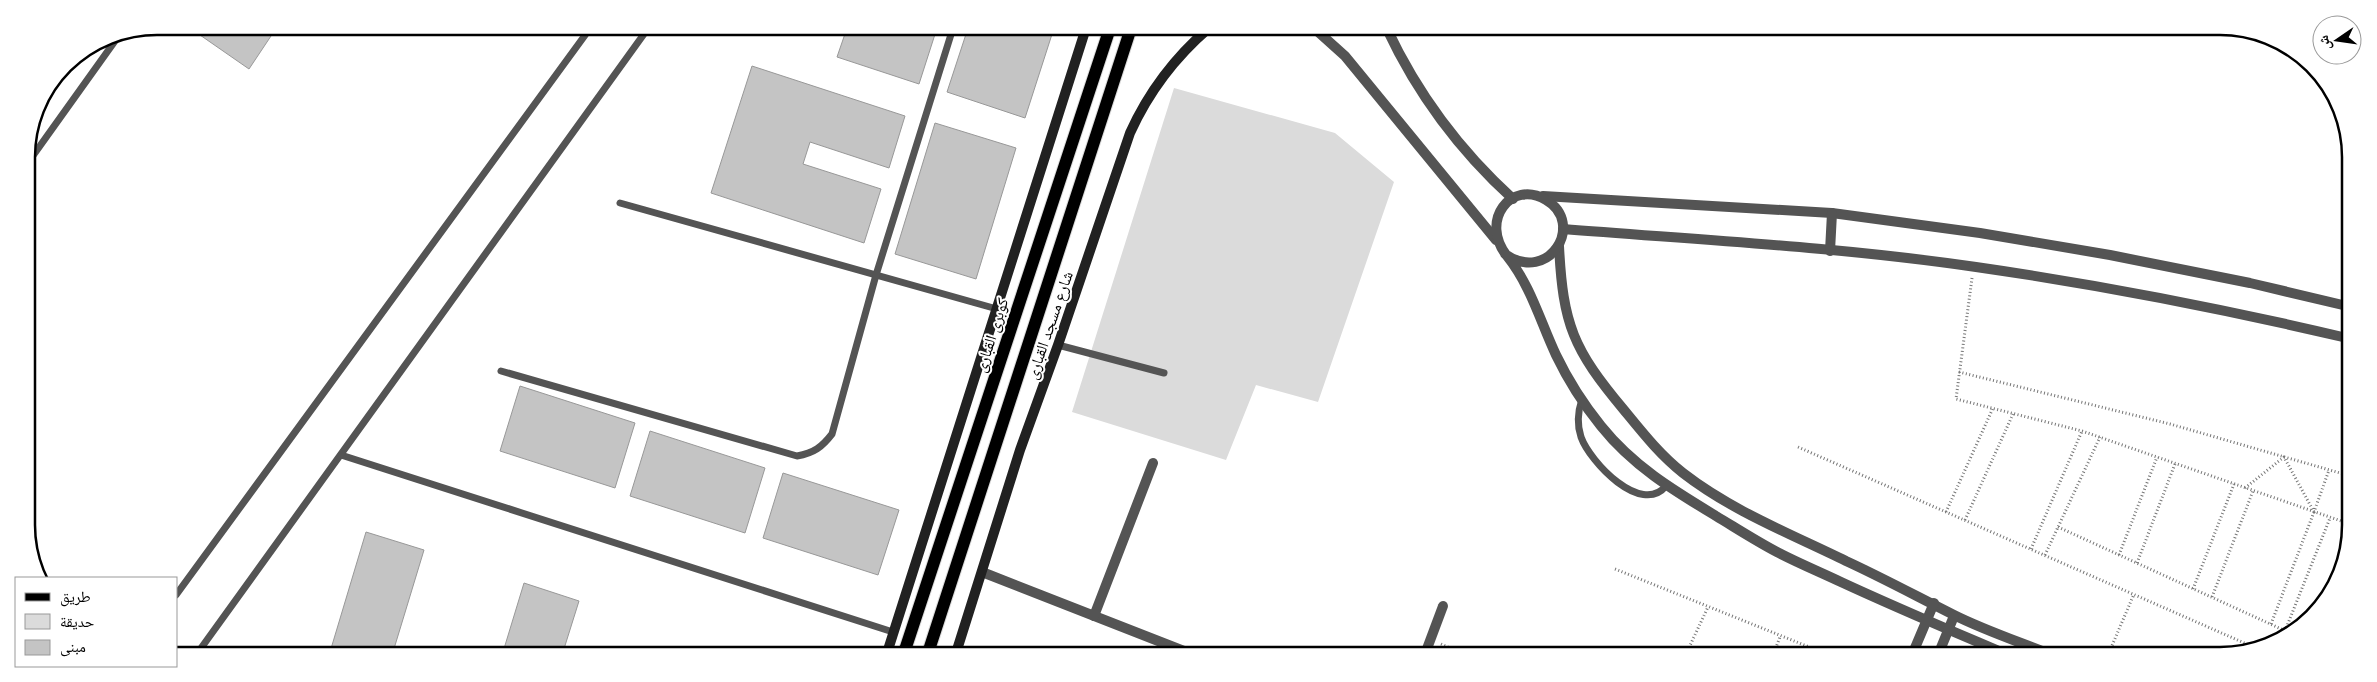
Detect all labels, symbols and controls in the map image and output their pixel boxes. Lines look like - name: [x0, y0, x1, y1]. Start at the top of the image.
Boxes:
- north arrow: [2312, 15, 2362, 65]
- text: ش: [2313, 34, 2335, 52]
- street label: شارع مسجد القبارى: [1020, 268, 1078, 382]
- street label: كوبرى القبارى: [969, 295, 1014, 375]
- legend: [15, 577, 178, 667]
- text: طريق: [60, 586, 91, 607]
- text: حديقة: [60, 611, 95, 631]
- text: مبنى: [60, 636, 86, 657]

